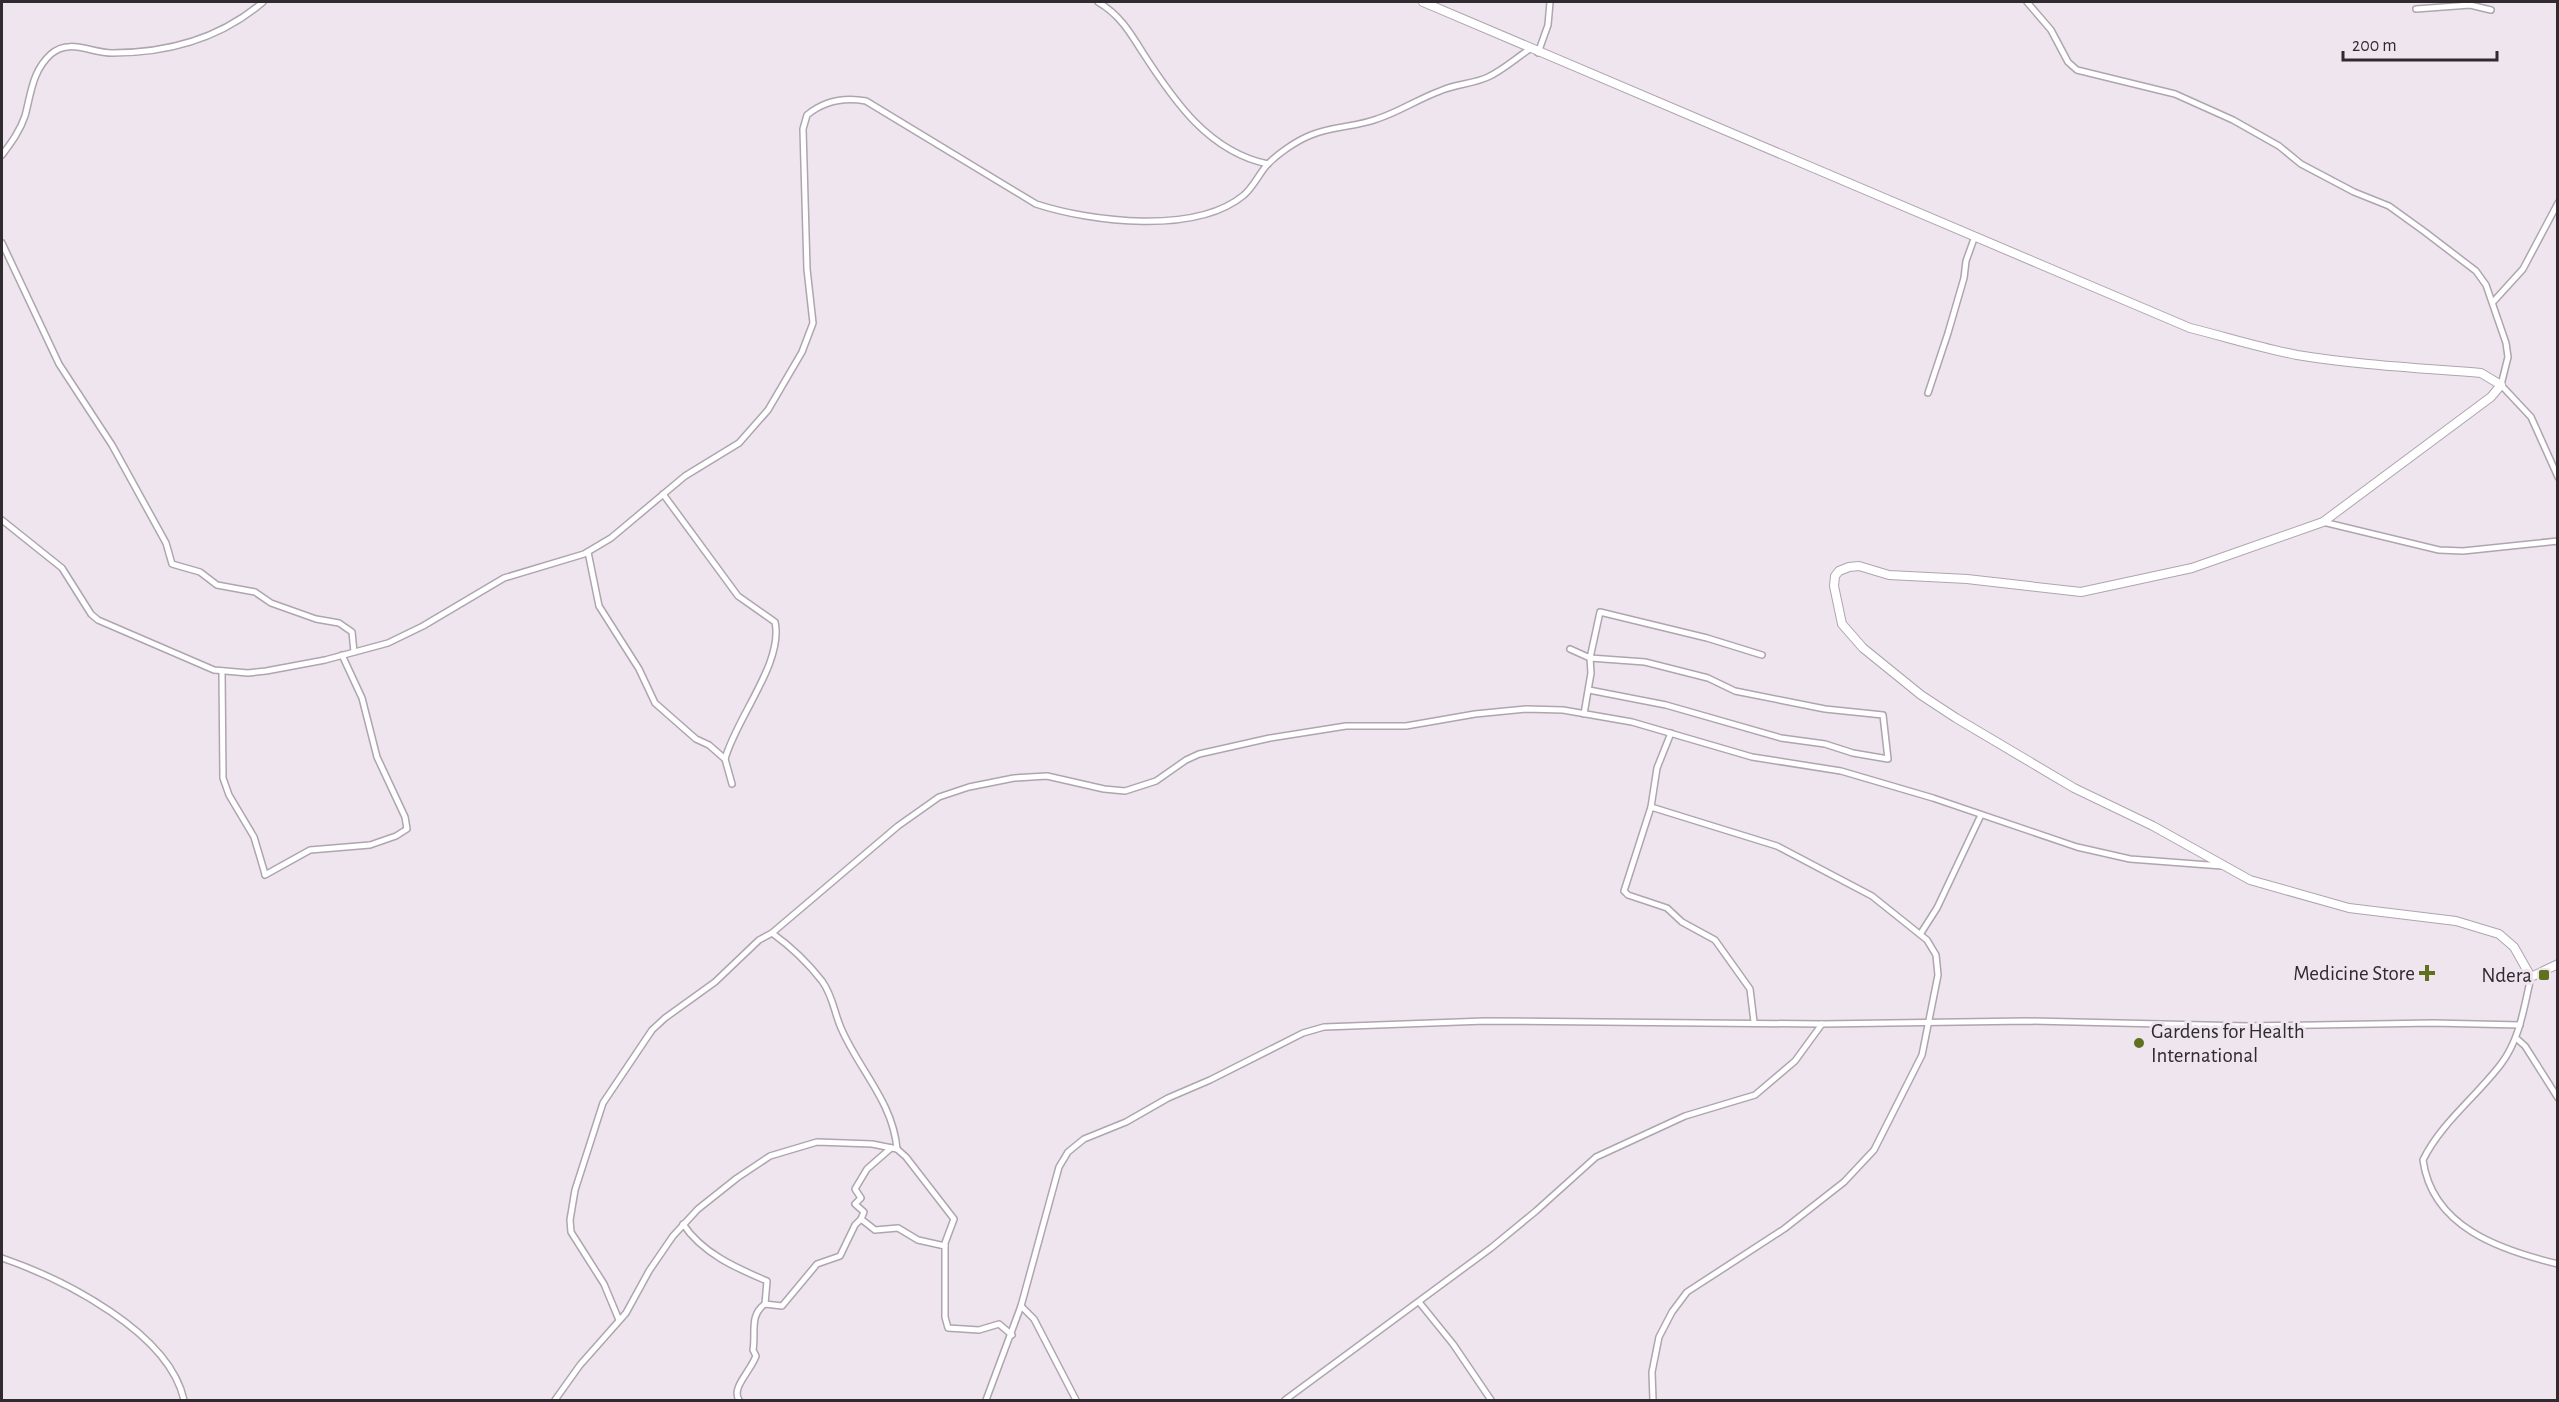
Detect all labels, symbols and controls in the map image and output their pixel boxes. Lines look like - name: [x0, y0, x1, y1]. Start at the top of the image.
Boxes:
- scale bar: [2343, 24, 2498, 62]
- text: 200 m: [2352, 37, 2397, 55]
- place label: Medicine Store: [2293, 963, 2415, 984]
- place label: Ndera: [2481, 965, 2532, 986]
- marker: Medicine Store: [2420, 966, 2434, 980]
- marker: Ndera: [2537, 968, 2551, 982]
- place label: Gardens for Health International: [2151, 1021, 2305, 1066]
- marker: Gardens for Health International: [2132, 1036, 2146, 1050]

